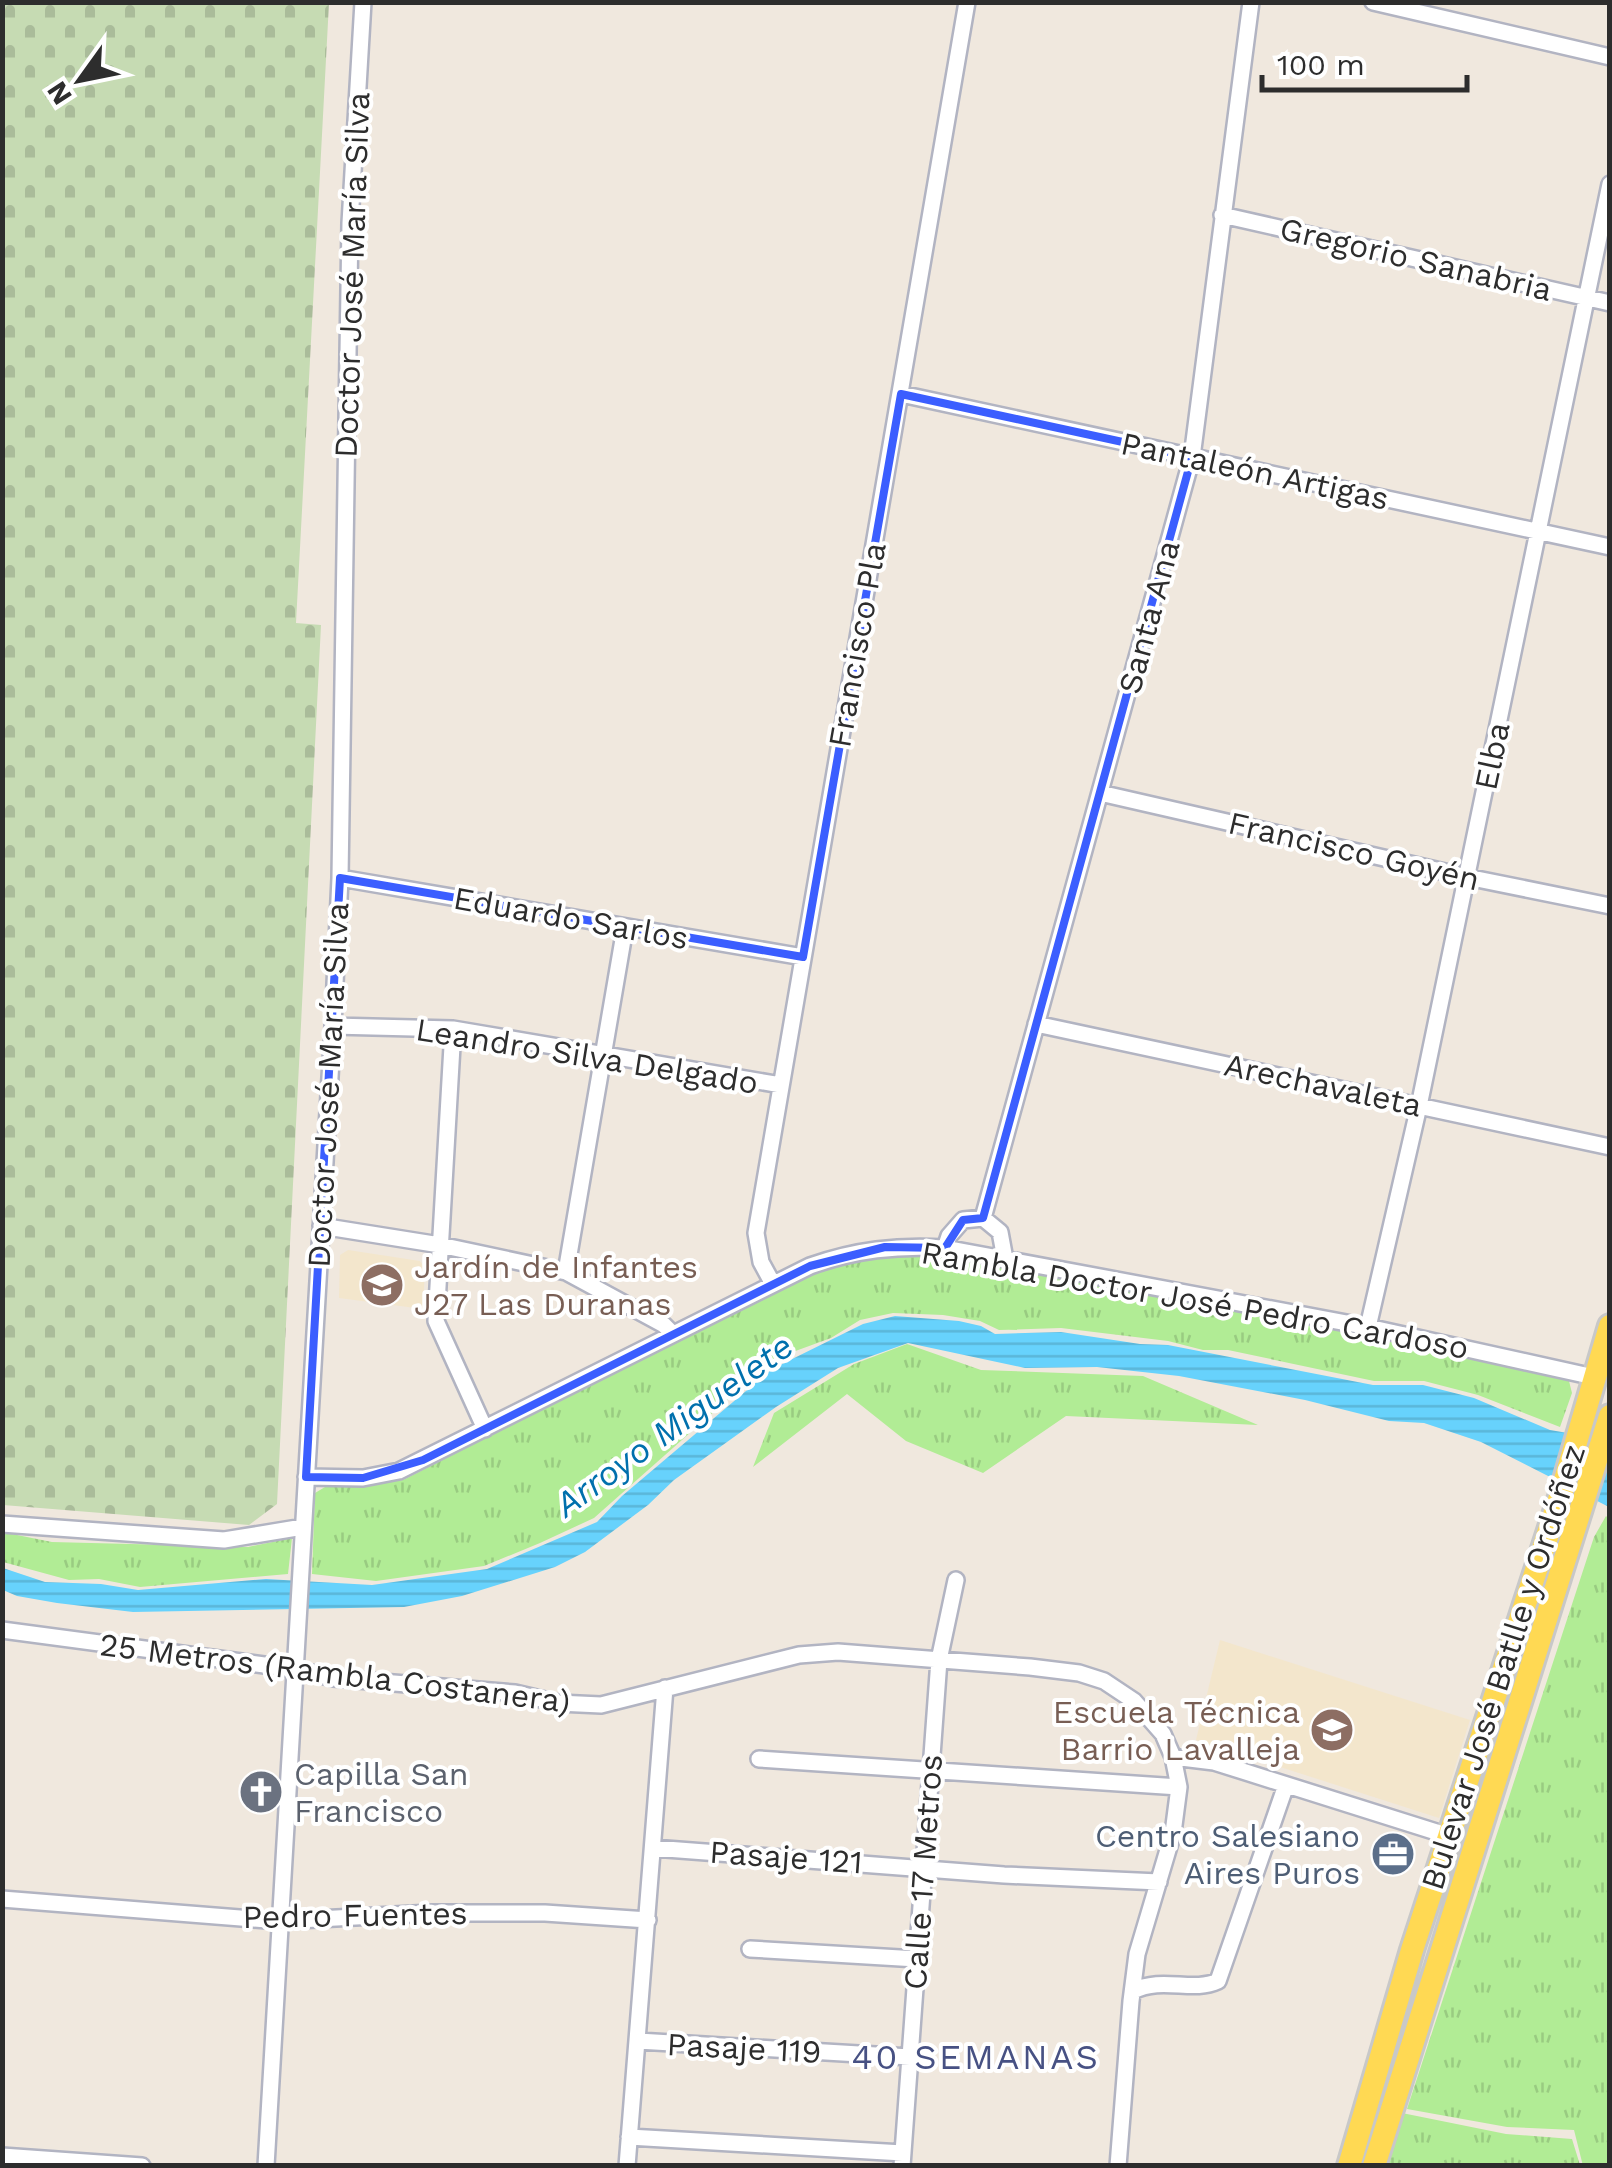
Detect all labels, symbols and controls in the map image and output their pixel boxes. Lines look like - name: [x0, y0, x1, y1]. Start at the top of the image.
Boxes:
- north arrow: [30, 30, 130, 130]
- scale bar: [1262, 30, 1467, 92]
- text: 100 m: [1277, 47, 1365, 82]
- text: N: [40, 76, 79, 111]
- street label: Doctor José María Silva: [327, 91, 377, 459]
- street label: Gregorio Sanabria: [1276, 209, 1556, 309]
- street label: Pantaleón Artigas: [1118, 424, 1392, 518]
- street label: Santa Ana: [1110, 536, 1188, 698]
- street label: Francisco Pla: [820, 540, 894, 750]
- street label: Elba: [1466, 719, 1518, 793]
- street label: Francisco Goyén: [1225, 804, 1483, 898]
- street label: Eduardo Sarlos: [451, 879, 691, 957]
- street label: Doctor José María Silva: [299, 901, 357, 1269]
- street label: Leandro Silva Delgado: [413, 1010, 761, 1102]
- street label: Arechavaleta: [1221, 1046, 1425, 1124]
- street label: Rambla Doctor José Pedro Cardoso: [918, 1233, 1472, 1367]
- place label: Jardín de Infantes J27 Las Duranas: [414, 1248, 698, 1323]
- school or university icon: Jardín de Infantes J27 Las Duranas: [359, 1262, 405, 1308]
- water label: Arroyo Miguelete: [545, 1324, 801, 1527]
- street label: Bulevar José Batlle y Ordóñez: [1413, 1440, 1593, 1894]
- street label: 25 Metros (Rambla Costanera): [98, 1625, 572, 1721]
- place label: Escuela Técnica Barrio Lavalleja: [1053, 1693, 1300, 1768]
- school or university icon: Escuela Técnica Barrio Lavalleja: [1309, 1707, 1355, 1753]
- street label: Calle 17 Metros: [896, 1753, 950, 1991]
- place label: Capilla San Francisco: [294, 1755, 469, 1830]
- church icon: Capilla San Francisco: [238, 1769, 284, 1815]
- place label: Centro Salesiano Aires Puros: [1095, 1817, 1360, 1892]
- office icon: Centro Salesiano Aires Puros: [1370, 1831, 1416, 1877]
- street label: Pasaje 121: [708, 1833, 864, 1881]
- street label: Pedro Fuentes: [242, 1894, 468, 1936]
- street label: Pasaje 119: [666, 2025, 822, 2071]
- district label: 40 SEMANAS: [852, 2036, 1100, 2078]

